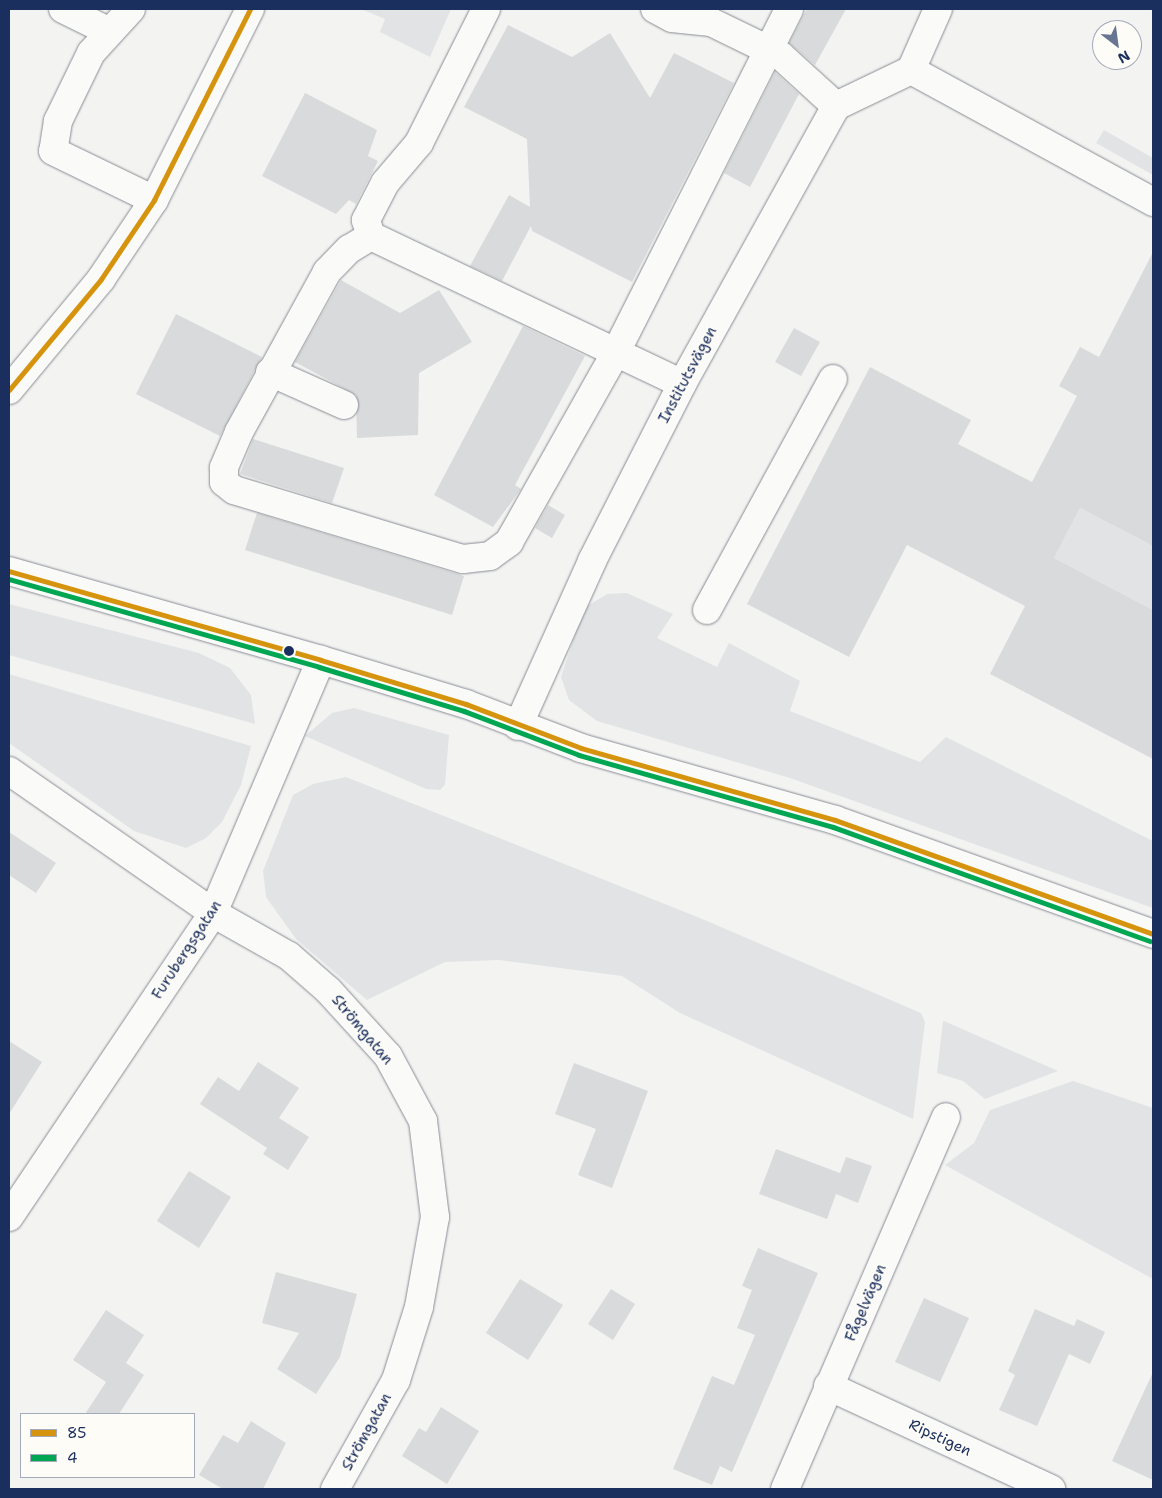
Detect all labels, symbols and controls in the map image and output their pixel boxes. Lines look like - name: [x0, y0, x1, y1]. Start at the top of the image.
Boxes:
- north arrow: [1092, 20, 1142, 70]
- text: N: [1115, 47, 1133, 68]
- street label: Institutsvägen: [655, 324, 721, 426]
- unlabelled marker: [284, 646, 294, 656]
- street label: Furubergsgatan: [148, 897, 226, 1003]
- street label: Strömgatan: [328, 991, 396, 1069]
- street label: Fågelvägen: [842, 1262, 890, 1344]
- street label: Strömgatan: [338, 1390, 396, 1474]
- legend: [20, 1413, 195, 1478]
- street label: Ripstigen: [906, 1416, 974, 1460]
- text: 85: [67, 1423, 86, 1443]
- text: 4: [67, 1448, 78, 1468]

